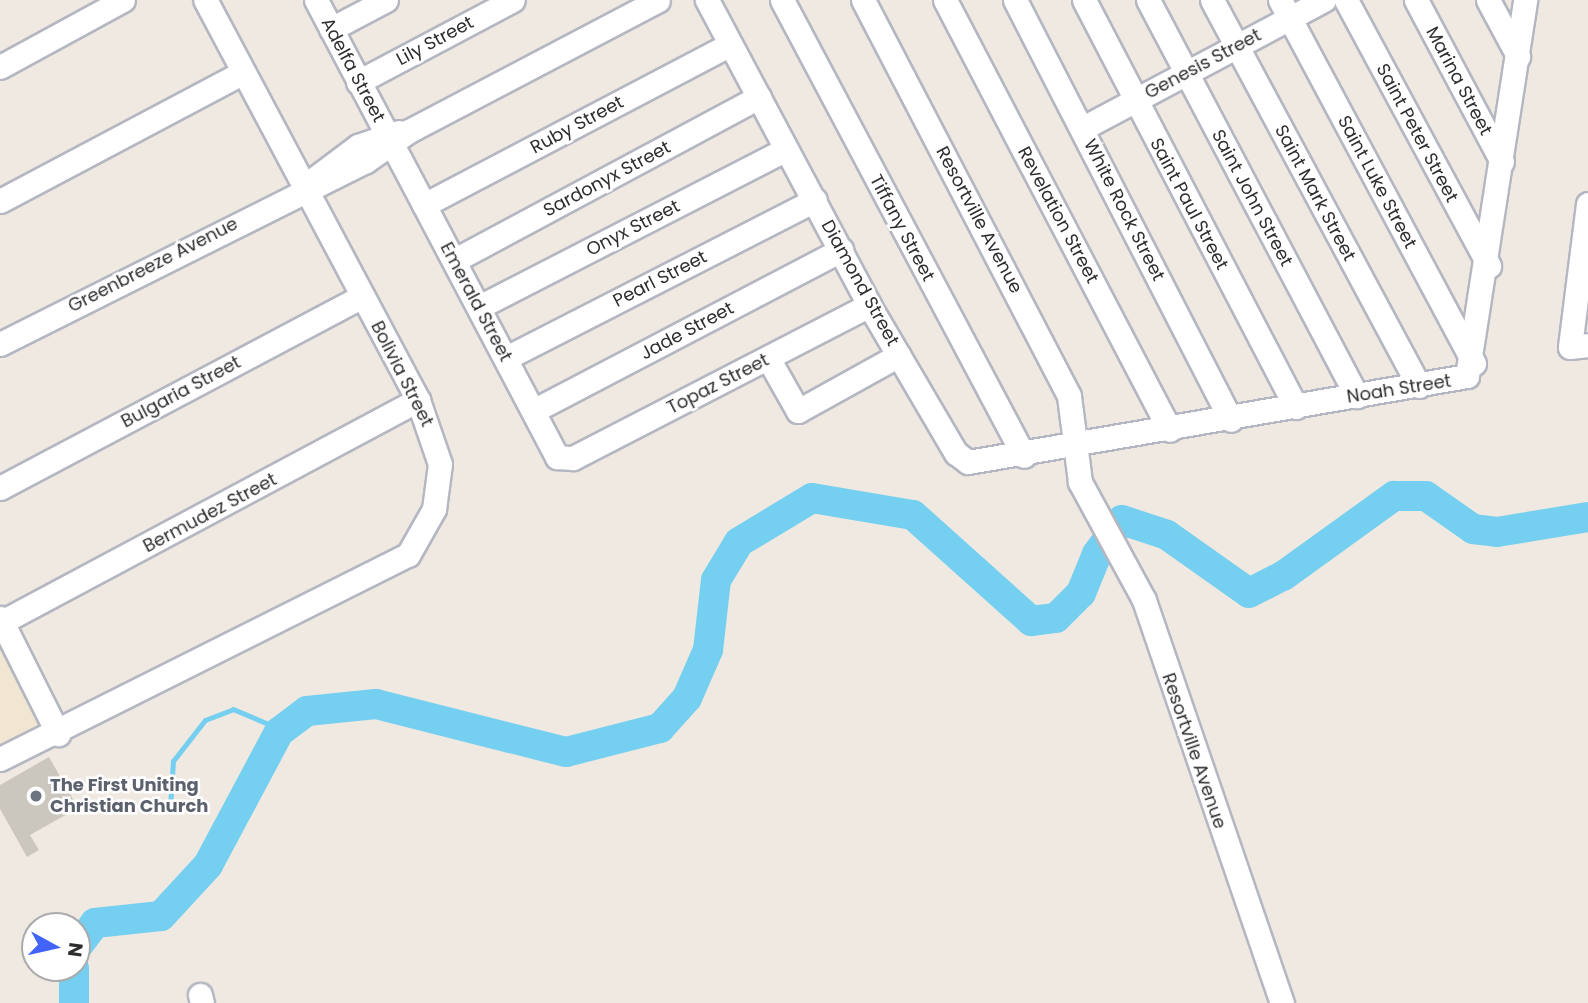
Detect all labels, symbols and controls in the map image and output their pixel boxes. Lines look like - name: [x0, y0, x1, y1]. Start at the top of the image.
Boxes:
- street label: Lily Street: [393, 12, 477, 70]
- street label: Adelfa Street: [316, 14, 390, 126]
- street label: Marina Street: [1421, 23, 1497, 139]
- street label: Genesis Street: [1141, 24, 1265, 104]
- street label: Saint Peter Street: [1371, 60, 1463, 206]
- street label: Ruby Street: [527, 91, 627, 159]
- street label: Saint Luke Street: [1333, 112, 1421, 252]
- street label: Saint Mark Street: [1270, 121, 1360, 265]
- street label: Saint John Street: [1207, 126, 1297, 270]
- street label: Saint Paul Street: [1145, 134, 1233, 274]
- street label: Sardonyx Street: [540, 136, 674, 222]
- street label: White Rock Street: [1079, 136, 1169, 284]
- street label: Resortville Avenue: [931, 143, 1027, 297]
- street label: Revelation Street: [1013, 143, 1103, 287]
- street label: Tiffany Street: [865, 171, 939, 285]
- street label: Onyx Street: [583, 195, 683, 261]
- street label: Greenbreeze Avenue: [65, 213, 241, 317]
- street label: Diamond Street: [816, 216, 904, 350]
- street label: Emerald Street: [435, 239, 517, 365]
- street label: Pearl Street: [609, 246, 711, 312]
- street label: Jade Street: [637, 297, 737, 365]
- street label: Bolivia Street: [366, 318, 438, 430]
- street label: Topaz Street: [664, 349, 772, 419]
- street label: Bulgaria Street: [118, 351, 244, 433]
- street label: Noah Street: [1345, 370, 1453, 408]
- street label: Bermudez Street: [140, 469, 280, 557]
- street label: Resortville Avenue: [1157, 670, 1231, 832]
- place label: The First Uniting Christian Church: [50, 775, 208, 818]
- marker: The First Uniting Christian Church: [28, 788, 44, 804]
- north arrow: [21, 912, 91, 982]
- text: N: [61, 941, 90, 959]

